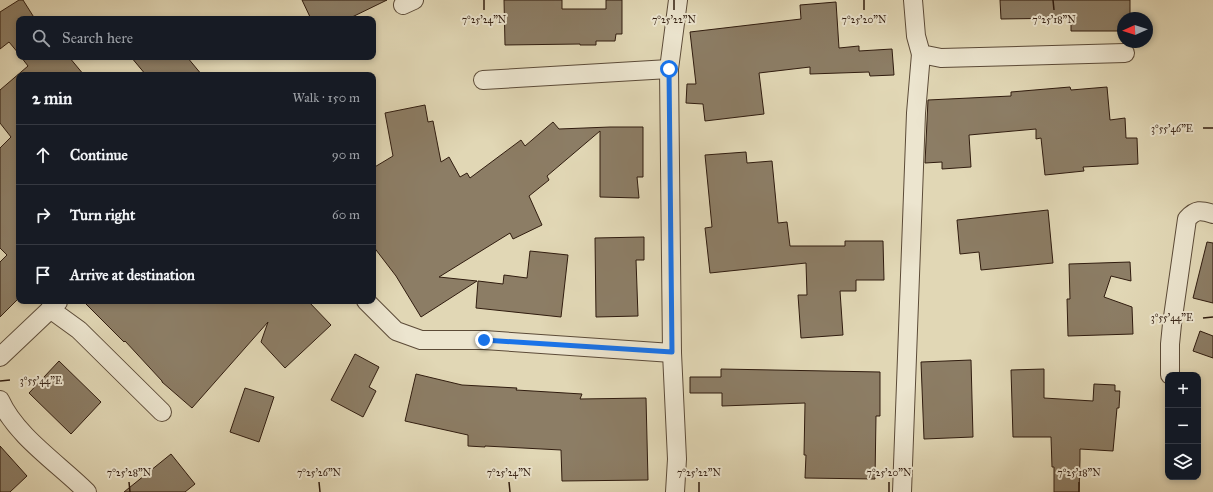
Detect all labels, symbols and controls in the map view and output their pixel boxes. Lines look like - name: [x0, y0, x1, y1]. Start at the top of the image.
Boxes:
- north arrow: [1117, 12, 1153, 48]
- text: 7°25'24"N: [462, 14, 507, 26]
- text: 7°25'22"N: [652, 14, 696, 26]
- text: 7°25'20"N: [842, 14, 887, 26]
- text: 7°25'18"N: [1032, 14, 1076, 26]
- search box: [16, 16, 376, 60]
- icon: search: [30, 27, 52, 49]
- text: Search here: [62, 29, 133, 47]
- route start: [660, 60, 678, 78]
- text: 2 min: [32, 88, 72, 109]
- text: Walk · 150 m: [292, 90, 360, 106]
- text: 3°55'46"E: [1151, 123, 1193, 135]
- icon: ahead: [32, 144, 54, 166]
- text: Continue: [70, 146, 128, 164]
- text: 90 m: [332, 147, 360, 163]
- icon: right: [32, 204, 54, 226]
- text: Turn right: [70, 206, 135, 224]
- text: 60 m: [332, 207, 360, 223]
- icon: arrive: [32, 264, 54, 286]
- text: Arrive at destination: [70, 266, 195, 284]
- text: 3°55'44"E: [1151, 312, 1193, 324]
- route end: [475, 331, 493, 349]
- map controls: [1165, 372, 1201, 480]
- button: +: [1165, 372, 1201, 408]
- text: 3°55'44"E: [20, 375, 62, 387]
- button: −: [1165, 408, 1201, 444]
- button: layers: [1165, 444, 1201, 480]
- text: 7°25'28"N: [107, 467, 152, 479]
- text: 7°25'26"N: [297, 467, 342, 479]
- text: 7°25'24"N: [487, 467, 532, 479]
- text: 7°25'22"N: [677, 467, 721, 479]
- text: 7°25'20"N: [867, 467, 912, 479]
- text: 7°25'18"N: [1057, 467, 1101, 479]

